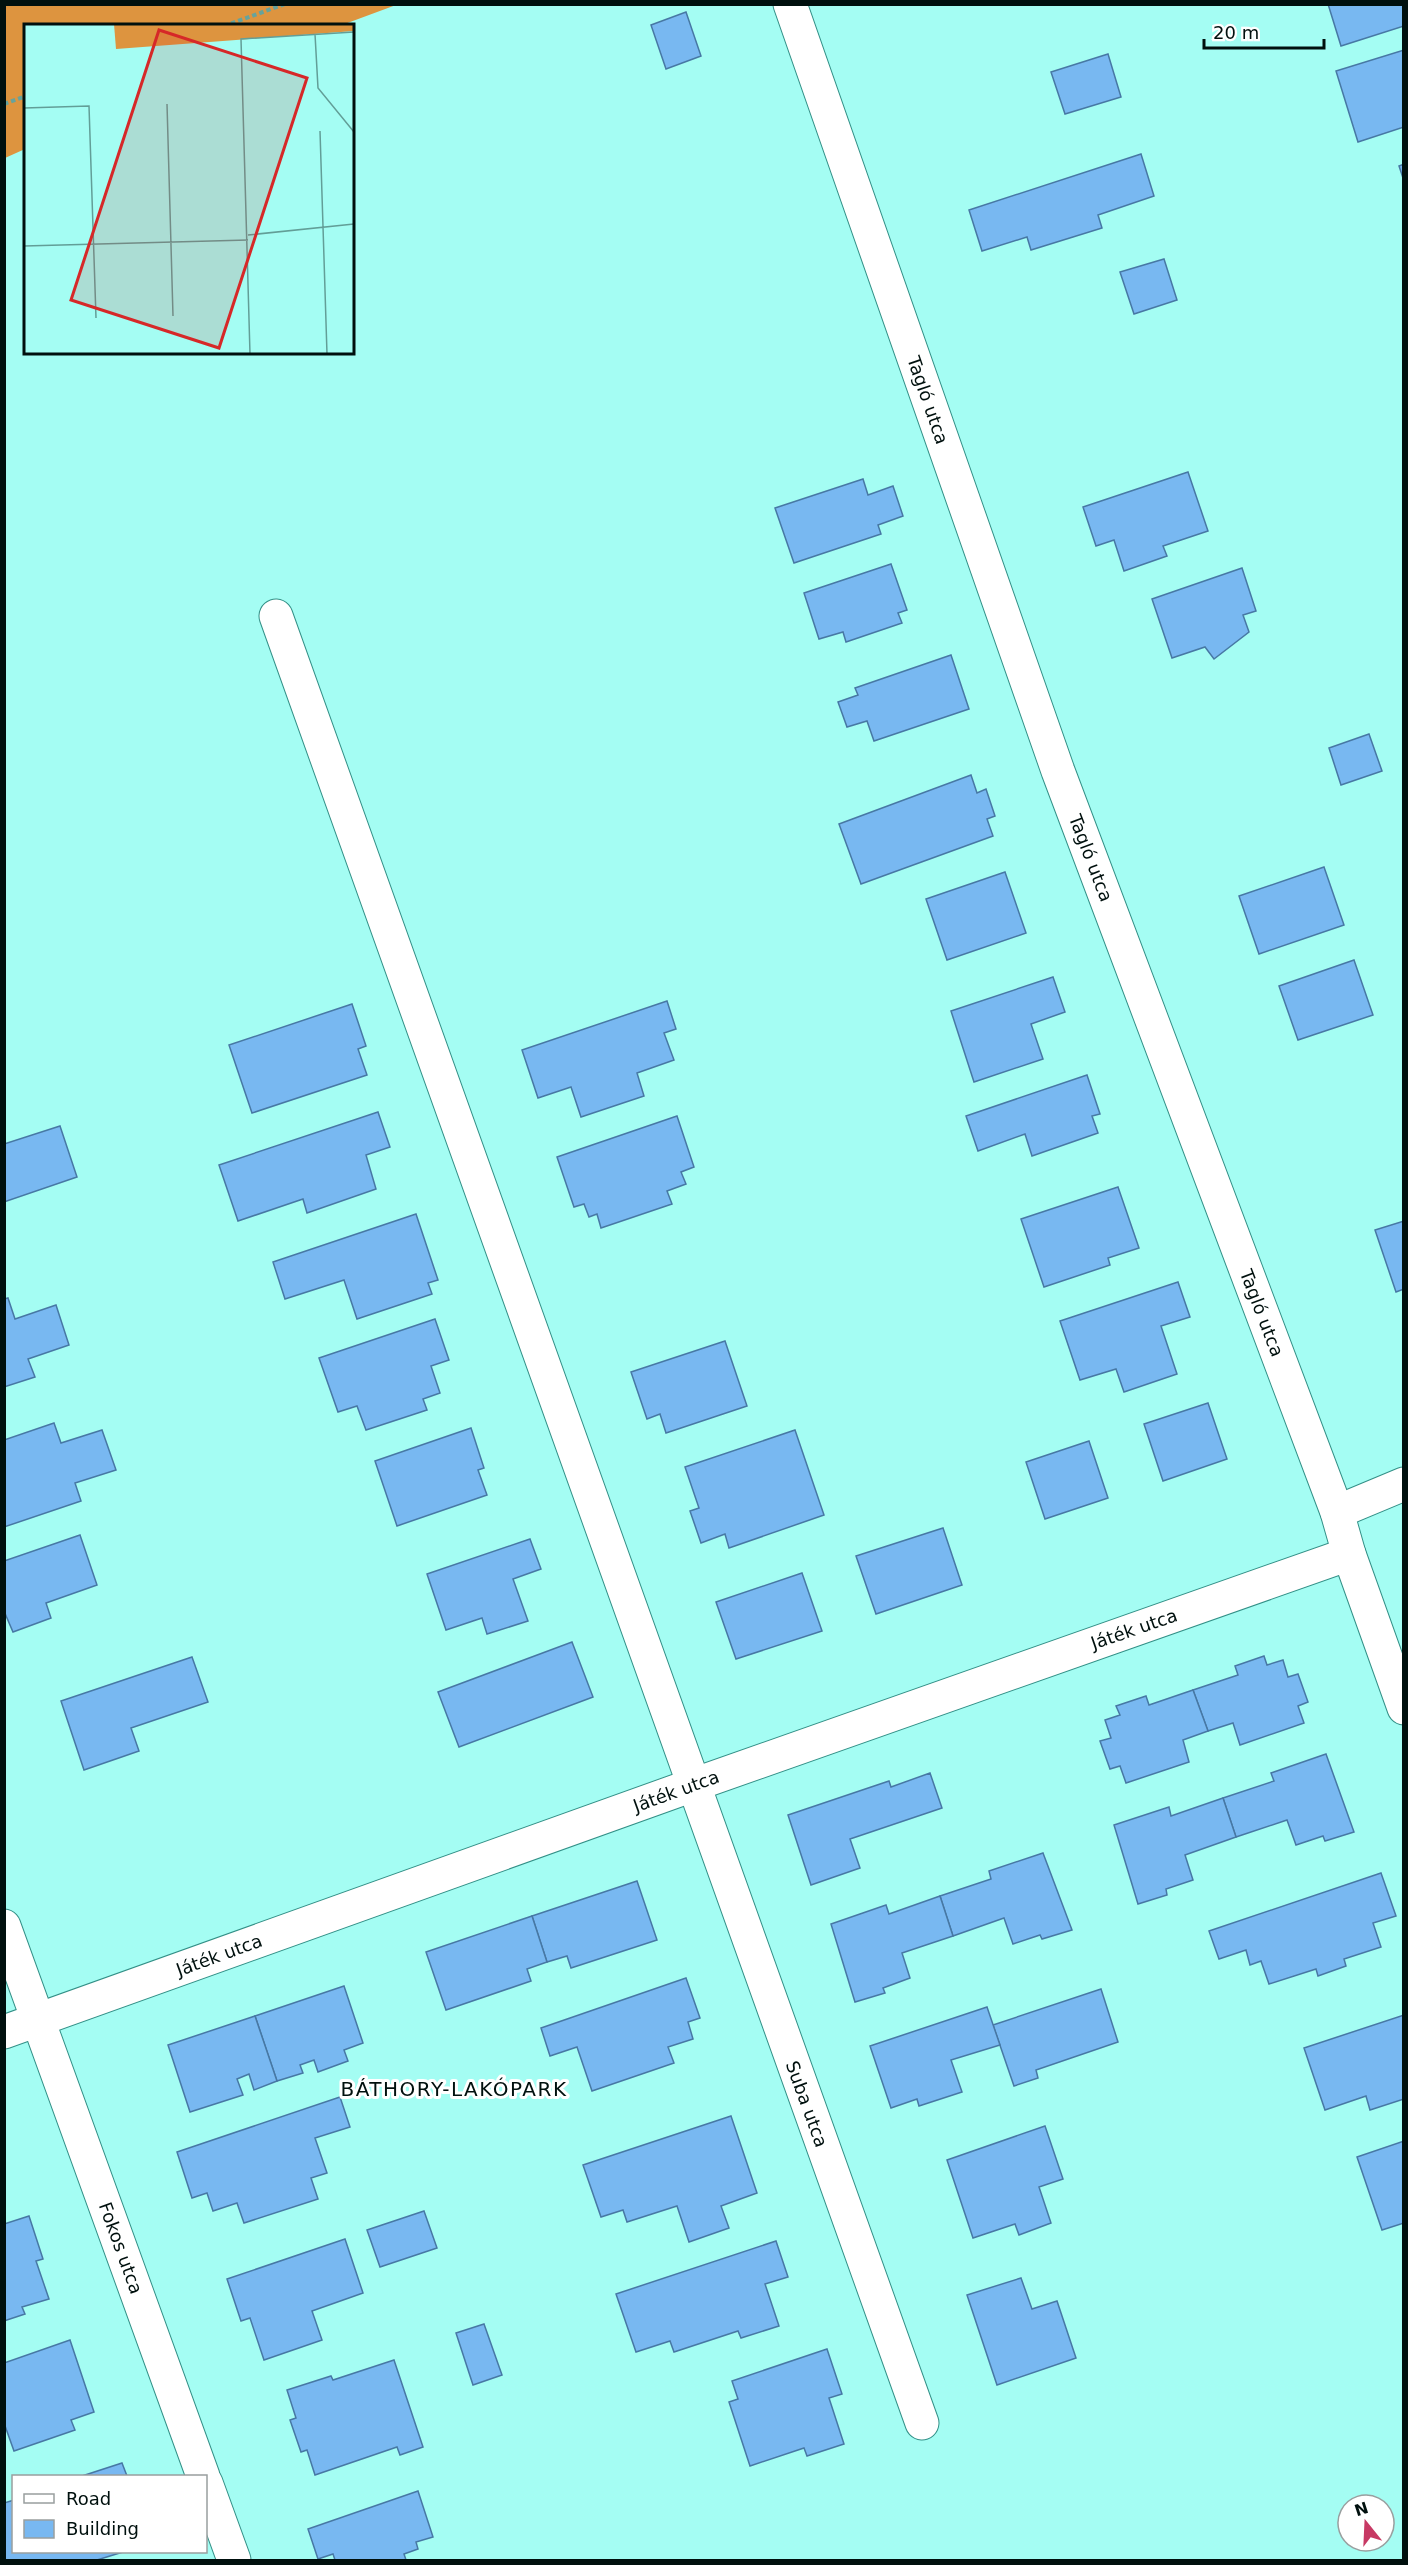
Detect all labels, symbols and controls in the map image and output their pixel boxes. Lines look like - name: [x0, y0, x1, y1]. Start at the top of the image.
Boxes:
- scale bar: [1204, 12, 1324, 50]
- text: 20 m: [1213, 22, 1259, 43]
- inset map: [24, 24, 354, 354]
- street label: Tagló utca: [903, 352, 953, 447]
- street label: Tagló utca: [1064, 811, 1117, 905]
- street label: Tagló utca: [1235, 1266, 1288, 1360]
- street label: Játék utca: [1087, 1604, 1180, 1654]
- street label: Játék utca: [629, 1766, 722, 1817]
- street label: Játék utca: [172, 1930, 265, 1981]
- street label: Suba utca: [782, 2058, 832, 2150]
- district label: BÁTHORY-LAKÓPARK: [340, 2077, 568, 2101]
- street label: Fokos utca: [95, 2199, 147, 2297]
- legend: [12, 2475, 207, 2553]
- text: Road: [66, 2488, 111, 2509]
- north arrow: [1336, 2493, 1396, 2553]
- text: N: [1352, 2498, 1371, 2520]
- text: Building: [66, 2518, 139, 2539]

